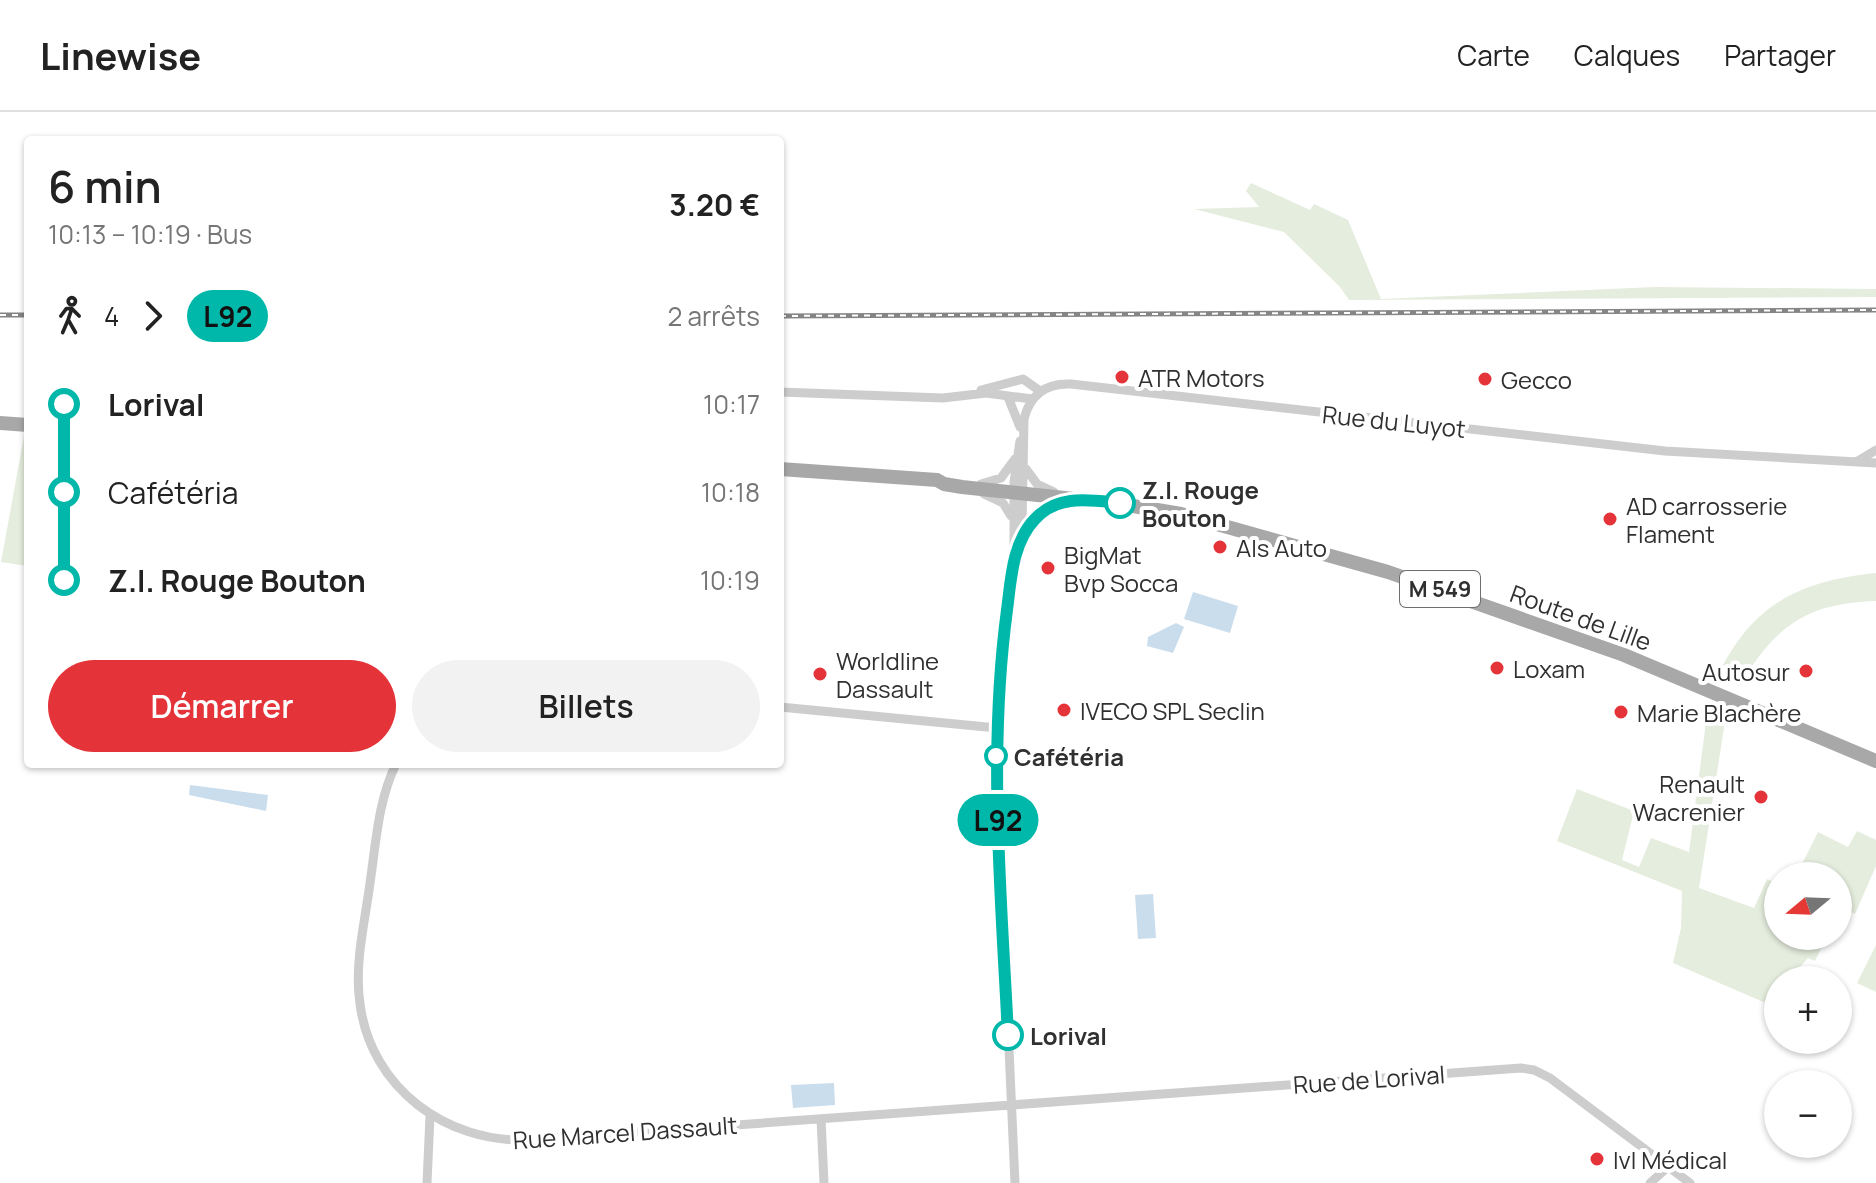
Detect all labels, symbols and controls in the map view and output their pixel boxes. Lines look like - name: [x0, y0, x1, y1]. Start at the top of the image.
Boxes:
- text: Linewise: [40, 29, 201, 81]
- text: Carte: [1457, 36, 1530, 74]
- text: Calques: [1574, 36, 1680, 74]
- text: Partager: [1724, 36, 1836, 74]
- text: 6 min: [48, 156, 162, 216]
- text: 3.20 €: [669, 184, 760, 225]
- text: 10:13 – 10:19 · Bus: [48, 216, 252, 252]
- icon: walk: [48, 294, 92, 338]
- icon: forward: [131, 294, 175, 338]
- text: L92: [203, 297, 252, 335]
- text: 4: [104, 298, 119, 334]
- text: 2 arrêts: [668, 298, 760, 334]
- place label: ATR Motors: [1138, 361, 1264, 394]
- place label: Gecco: [1501, 363, 1572, 396]
- marker: ATR Motors: [1113, 368, 1131, 386]
- marker: Gecco: [1476, 370, 1494, 388]
- text: Lorival: [108, 384, 204, 425]
- text: 10:17: [703, 386, 760, 422]
- street label: Rue du Luyot: [1321, 397, 1467, 445]
- text: Cafétéria: [108, 472, 238, 513]
- place label: Z.I. Rouge Bouton: [1142, 473, 1259, 534]
- text: 10:18: [701, 474, 760, 510]
- marker: Z.I. Rouge Bouton: [1105, 488, 1135, 518]
- place label: AD carrosserie Flament: [1626, 489, 1787, 550]
- marker: AD carrosserie Flament: [1601, 510, 1619, 528]
- place label: Als Auto: [1236, 531, 1327, 564]
- place label: BigMat Bvp Socca: [1064, 538, 1178, 599]
- marker: Als Auto: [1211, 538, 1229, 556]
- marker: BigMat Bvp Socca: [1039, 559, 1057, 577]
- text: Z.I. Rouge Bouton: [108, 560, 366, 601]
- text: 10:19: [700, 562, 760, 598]
- road number: M 549: [1400, 571, 1480, 607]
- street label: Route de Lille: [1506, 576, 1656, 658]
- place label: Worldline Dassault: [836, 644, 939, 705]
- place label: Loxam: [1513, 652, 1585, 685]
- place label: Autosur: [1702, 655, 1790, 688]
- marker: Loxam: [1488, 659, 1506, 677]
- button: Démarrer: [48, 660, 396, 752]
- button: Billets: [412, 660, 760, 752]
- marker: Autosur: [1797, 662, 1815, 680]
- marker: Worldline Dassault: [811, 665, 829, 683]
- place label: IVECO SPL Seclin: [1080, 694, 1265, 727]
- place label: Marie Blachère: [1637, 696, 1801, 729]
- marker: IVECO SPL Seclin: [1055, 701, 1073, 719]
- marker: Marie Blachère: [1612, 703, 1630, 721]
- place label: Cafétéria: [1014, 740, 1124, 773]
- marker: Cafétéria: [985, 745, 1007, 767]
- place label: Renault Wacrenier: [1632, 767, 1745, 828]
- marker: Renault Wacrenier: [1752, 788, 1770, 806]
- line badge: L92: [952, 794, 1044, 846]
- text: L92: [973, 801, 1023, 839]
- north arrow: [1764, 862, 1852, 950]
- map controls: [1764, 862, 1852, 1158]
- button: +: [1764, 966, 1852, 1054]
- place label: Lorival: [1030, 1019, 1107, 1052]
- marker: Lorival: [993, 1020, 1023, 1050]
- street label: Rue de Lorival: [1292, 1057, 1446, 1101]
- button: −: [1764, 1070, 1852, 1158]
- street label: Rue Marcel Dassault: [512, 1108, 738, 1156]
- place label: lvl Médical: [1613, 1143, 1727, 1176]
- marker: lvl Médical: [1588, 1150, 1606, 1168]

